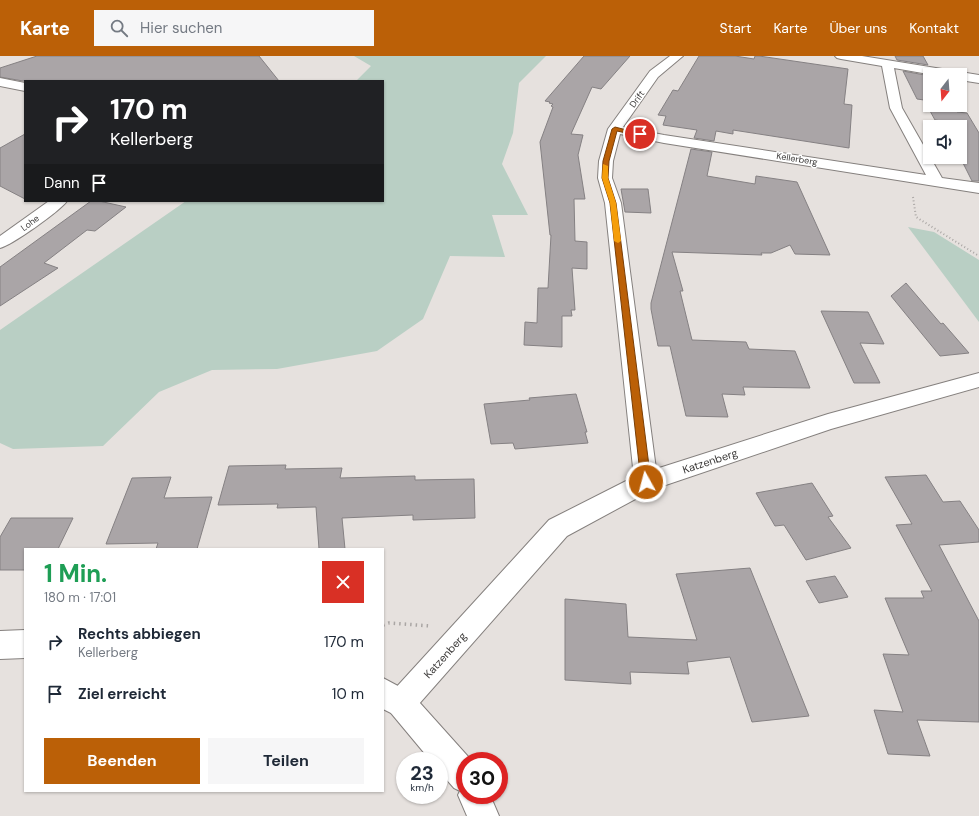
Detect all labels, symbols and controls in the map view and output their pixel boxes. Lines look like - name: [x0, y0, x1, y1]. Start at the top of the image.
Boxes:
- search box: [94, 10, 374, 46]
- text: Karte: [20, 16, 70, 41]
- icon: search: [108, 17, 130, 39]
- text: Hier suchen: [140, 18, 222, 38]
- text: Start: [720, 19, 751, 37]
- text: Karte: [773, 19, 807, 37]
- text: Über uns: [829, 19, 887, 37]
- text: Kontakt: [909, 19, 959, 37]
- north arrow: [923, 68, 967, 112]
- map controls: [923, 68, 967, 164]
- street label: Drift: [627, 88, 647, 110]
- text: 170 m: [110, 91, 188, 128]
- icon: right: [44, 96, 96, 148]
- pin: [623, 117, 657, 151]
- button: sound: [923, 120, 967, 164]
- icon: arrive: [629, 123, 651, 145]
- text: Kellerberg: [110, 127, 193, 151]
- street label: Kellerberg: [776, 150, 818, 168]
- icon: arrive: [88, 172, 110, 194]
- text: Dann: [44, 173, 80, 193]
- street label: Lohe: [18, 212, 42, 234]
- street label: Katzenberg: [681, 446, 739, 476]
- position arrow: [625, 461, 667, 503]
- text: 1 Min.: [44, 558, 107, 589]
- button: close: [322, 561, 364, 603]
- text: 180 m · 17:01: [44, 589, 116, 606]
- text: Rechts abbiegen: [78, 624, 201, 644]
- street label: Katzenberg: [421, 629, 469, 681]
- icon: right: [44, 631, 66, 653]
- text: 170 m: [324, 632, 364, 652]
- text: Kellerberg: [78, 644, 138, 661]
- icon: arrive: [44, 683, 66, 705]
- text: Ziel erreicht: [78, 684, 167, 704]
- text: 10 m: [332, 684, 364, 704]
- button: Beenden: [44, 738, 200, 784]
- button: Teilen: [208, 738, 364, 784]
- speed limit sign: 30: [456, 752, 508, 804]
- text: 23: [410, 760, 434, 786]
- text: km/h: [410, 781, 434, 794]

